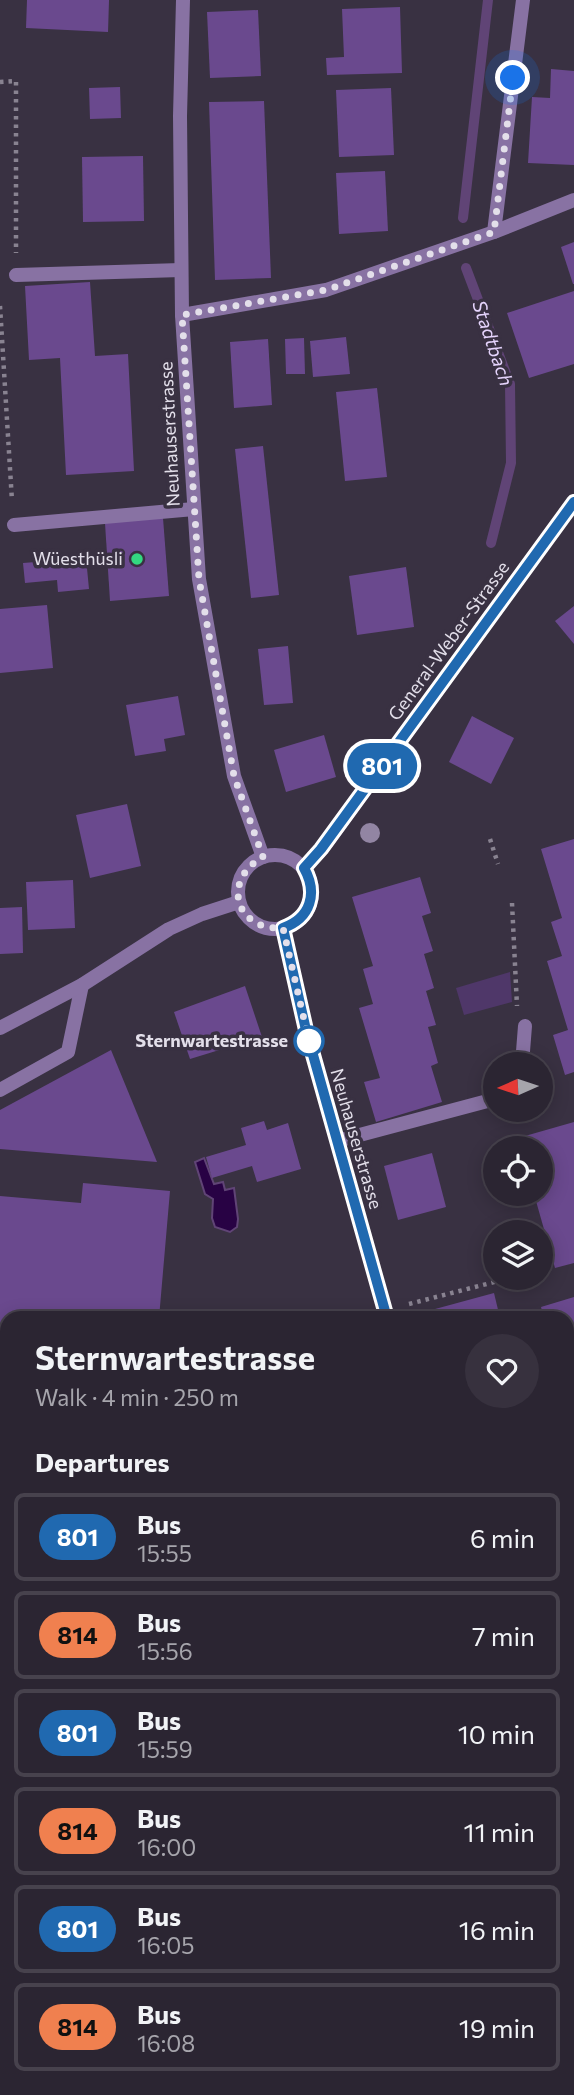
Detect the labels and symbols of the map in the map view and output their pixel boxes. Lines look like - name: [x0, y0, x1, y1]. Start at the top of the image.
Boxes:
- your location: [495, 60, 530, 95]
- water label: Stadtbach: [468, 297, 519, 389]
- street label: Neuhauserstrasse: [154, 361, 184, 507]
- place label: Wüesthüsli: [33, 547, 123, 569]
- marker: Wüesthüsli: [129, 551, 145, 567]
- street label: General-Weber-Strasse: [383, 556, 513, 724]
- line badge: 801: [342, 743, 422, 789]
- marker: Sternwartestrasse: [294, 1026, 324, 1056]
- place label: Sternwartestrasse: [135, 1029, 288, 1051]
- north arrow: [483, 1052, 553, 1122]
- street label: Neuhauserstrasse: [326, 1066, 388, 1212]

